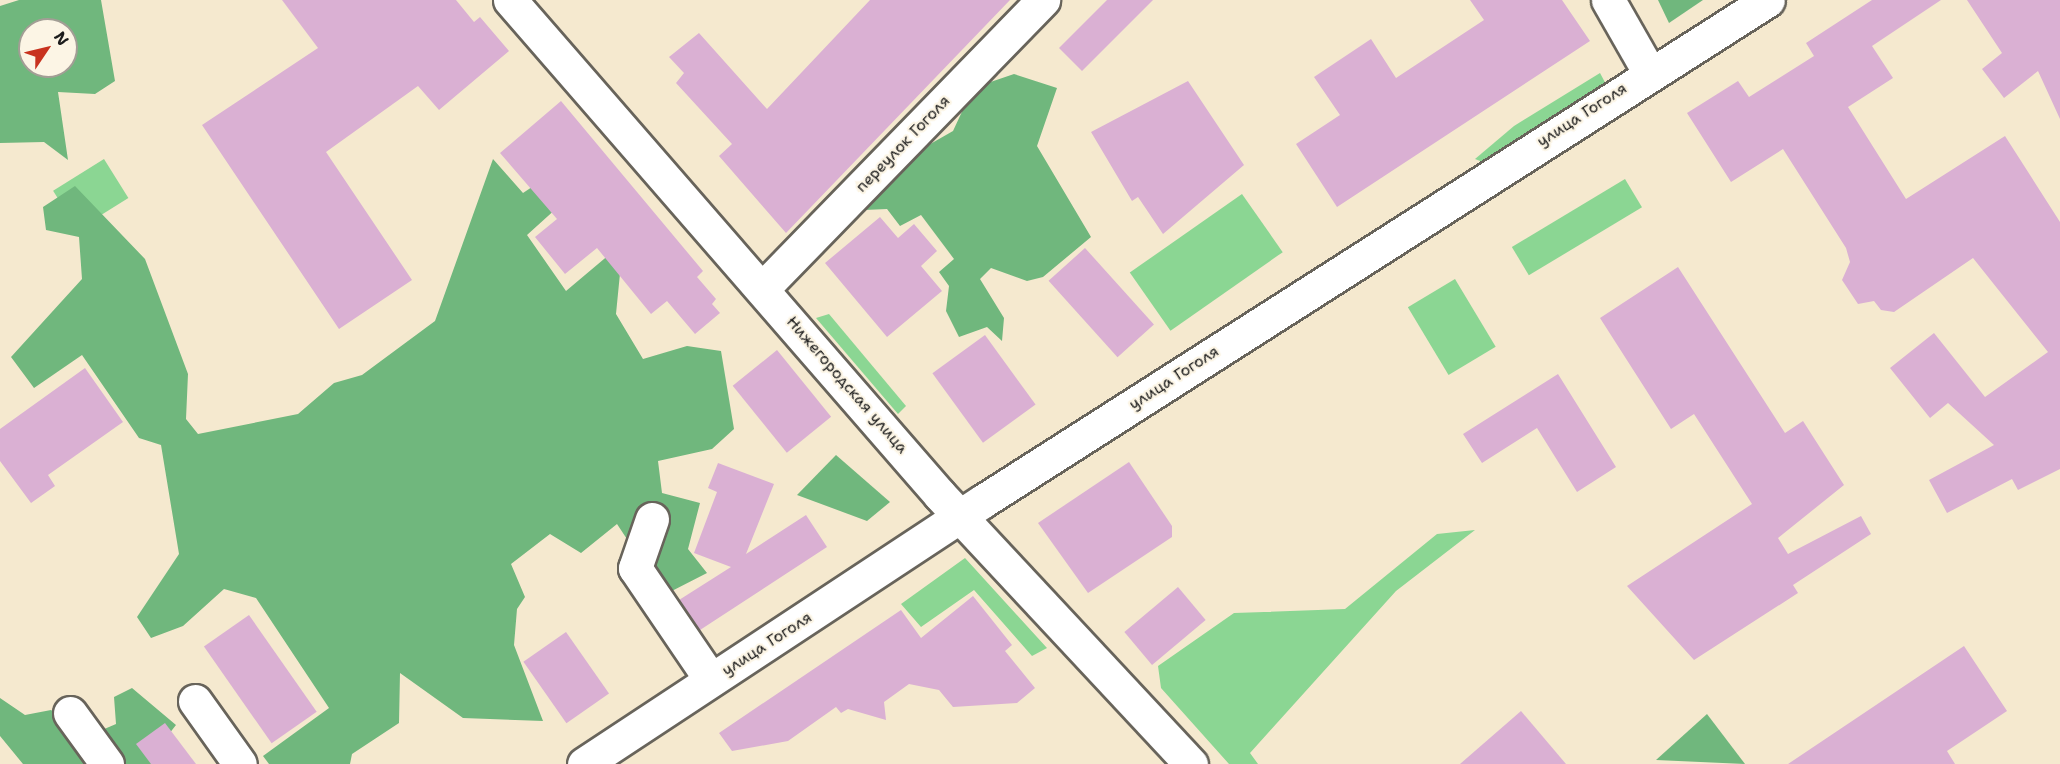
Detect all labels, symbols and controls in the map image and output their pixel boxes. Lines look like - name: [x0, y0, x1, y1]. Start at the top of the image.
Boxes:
- north arrow: [18, 18, 78, 78]
- text: N: [49, 27, 74, 50]
- street label: улица Гоголя: [1533, 79, 1631, 151]
- street label: переулок Гоголя: [852, 92, 954, 196]
- street label: Нижегородская улица: [782, 312, 912, 458]
- street label: улица Гоголя: [1125, 342, 1223, 414]
- street label: улица Гоголя: [718, 608, 816, 680]

